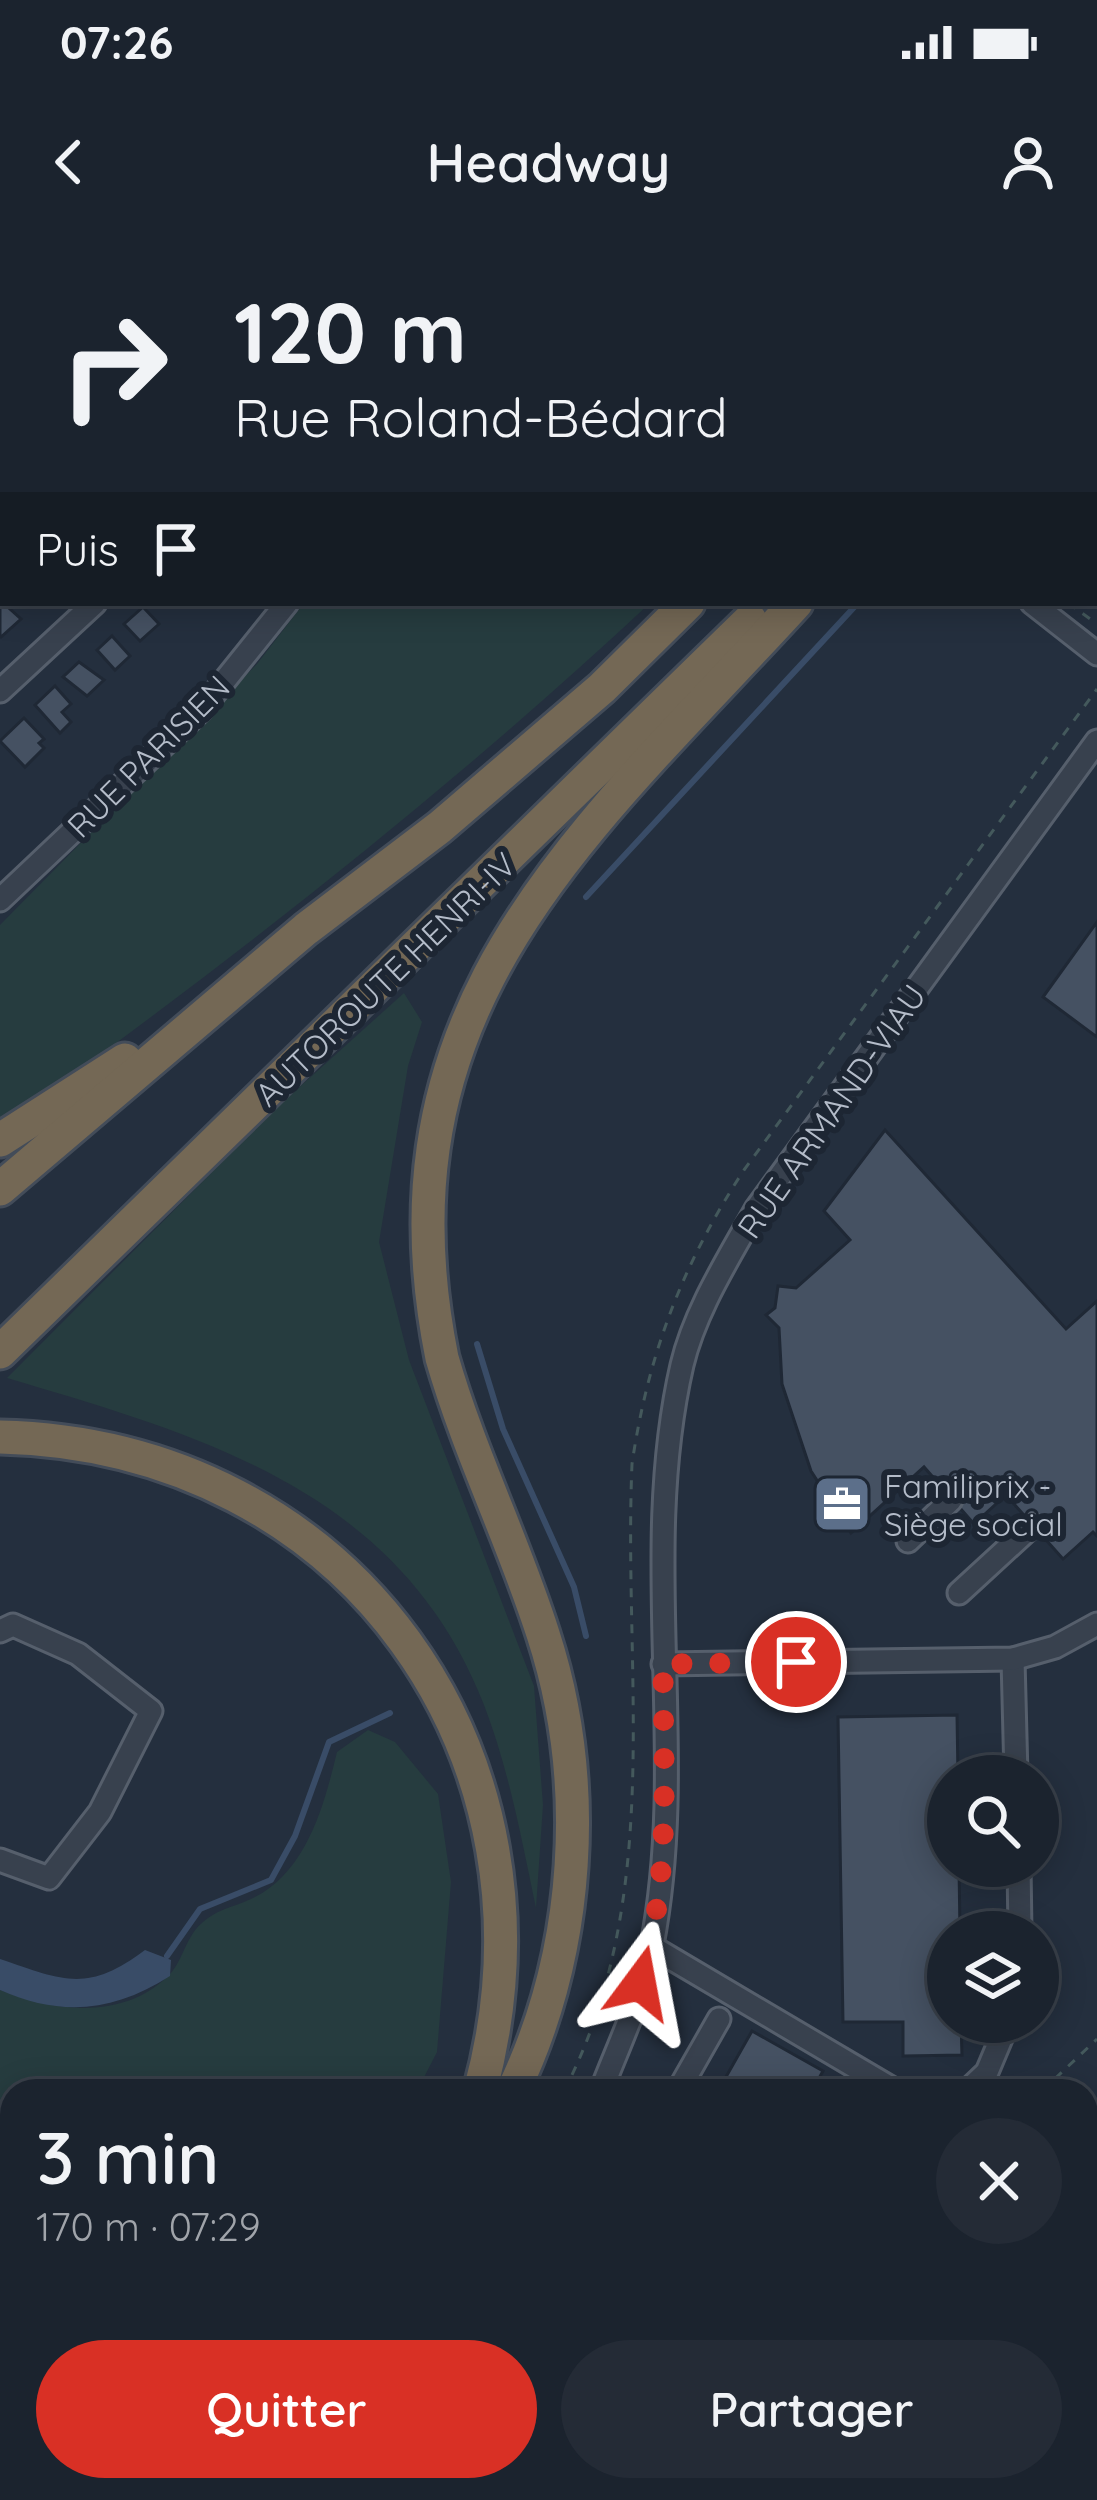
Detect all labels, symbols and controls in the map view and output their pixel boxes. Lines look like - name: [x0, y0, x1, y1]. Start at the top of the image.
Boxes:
- text: 07:26: [60, 14, 173, 70]
- text: Headway: [427, 128, 670, 196]
- icon: back: [36, 129, 102, 195]
- icon: person: [995, 129, 1061, 195]
- text: 120 m: [234, 279, 467, 384]
- icon: right: [36, 288, 192, 444]
- text: Rue Roland-Bédard: [234, 383, 728, 451]
- icon: arrive: [143, 516, 209, 582]
- text: Puis: [36, 521, 119, 577]
- street label: RUE PARISIEN: [58, 666, 238, 846]
- street label: AUTOROUTE HENRI-IV: [246, 844, 524, 1114]
- street label: RUE ARMAND-VIAU: [728, 976, 934, 1246]
- place label: Familiprix - Siège social: [884, 1465, 1063, 1544]
- office icon: Familiprix - Siège social: [811, 1473, 873, 1535]
- pin: [745, 1611, 847, 1713]
- icon: arrive: [763, 1629, 829, 1695]
- map controls: [927, 1755, 1059, 2043]
- button: search: [927, 1755, 1059, 1887]
- button: layers: [927, 1911, 1059, 2043]
- position arrow: [577, 1920, 703, 2046]
- text: 3 min: [36, 2112, 220, 2202]
- button: close: [936, 2118, 1062, 2244]
- text: 170 m · 07:29: [36, 2202, 260, 2251]
- button: Quitter: [36, 2340, 537, 2478]
- button: Partager: [561, 2340, 1062, 2478]

